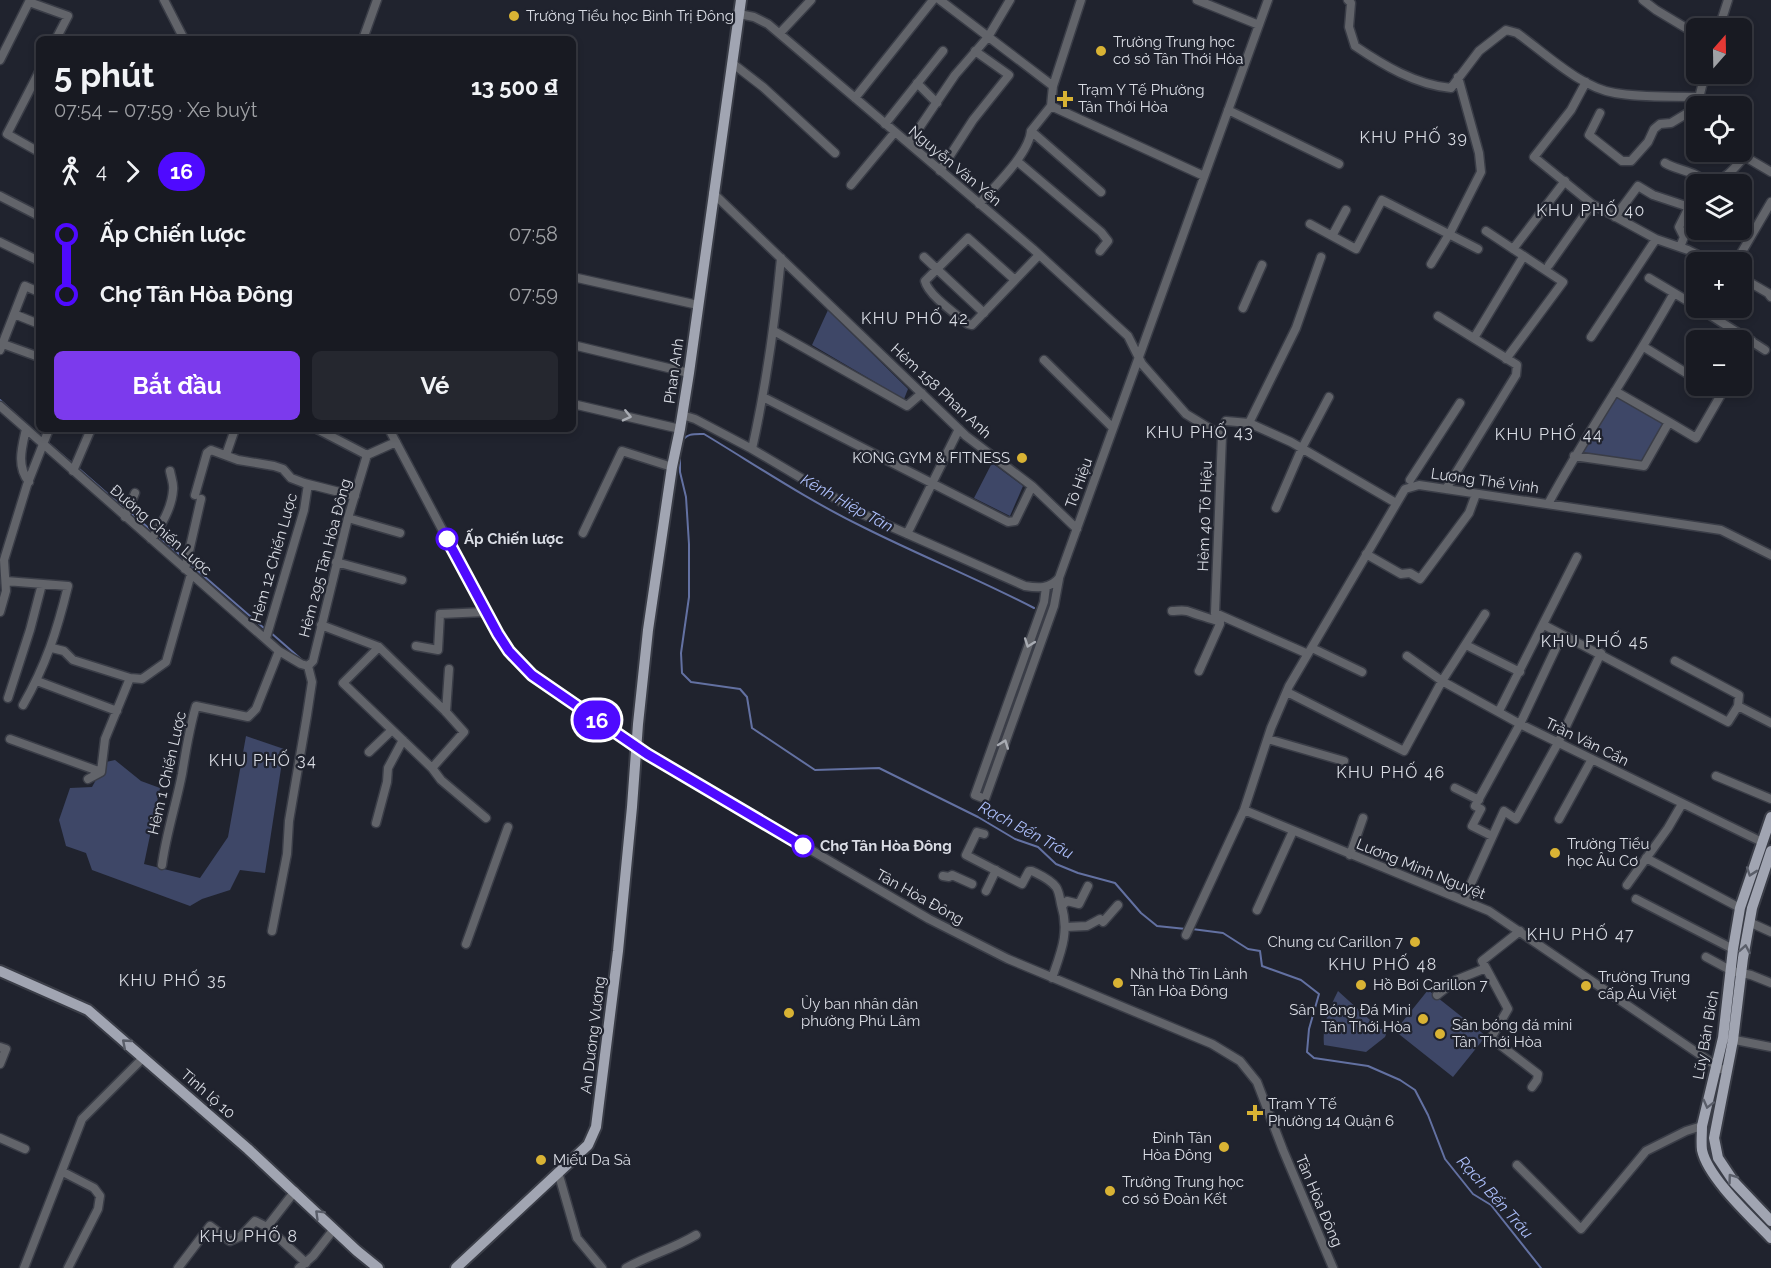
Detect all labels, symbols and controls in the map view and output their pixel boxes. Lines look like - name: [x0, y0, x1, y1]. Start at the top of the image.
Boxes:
- place label: Trường Tiểu học Bình Trị Đông: [526, 7, 734, 25]
- marker: Trường Tiểu học Bình Trị Đông: [507, 9, 521, 23]
- north arrow: [1686, 18, 1752, 84]
- map controls: [1686, 18, 1752, 396]
- place label: Trường Trung học cơ sở Tân Thới Hòa: [1113, 33, 1243, 68]
- marker: Trường Trung học cơ sở Tân Thới Hòa: [1094, 44, 1108, 58]
- text: 5 phút: [54, 56, 154, 95]
- text: 13 500 ₫: [471, 74, 558, 100]
- place label: Trạm Y Tế Phường Tân Thới Hòa: [1078, 81, 1205, 116]
- marker: Trạm Y Tế Phường Tân Thới Hòa: [1056, 90, 1074, 108]
- button: locate: [1686, 96, 1752, 162]
- text: 07:54 – 07:59 · Xe buýt: [54, 98, 257, 122]
- street label: Nguyễn Văn Yến: [905, 122, 1005, 210]
- district label: KHU PHỐ 39: [1359, 126, 1469, 147]
- icon: walk: [54, 155, 87, 188]
- icon: forward: [116, 155, 149, 188]
- text: 4: [96, 159, 107, 183]
- text: 16: [170, 159, 193, 184]
- button: layers: [1686, 174, 1752, 240]
- district label: KHU PHỐ 40: [1536, 199, 1646, 220]
- text: Ấp Chiến lược: [100, 221, 246, 247]
- text: 07:58: [509, 222, 558, 246]
- button: +: [1686, 252, 1752, 318]
- text: Chợ Tân Hòa Đông: [100, 281, 293, 307]
- text: 07:59: [509, 282, 558, 306]
- district label: KHU PHỐ 42: [861, 307, 969, 328]
- button: −: [1686, 330, 1752, 396]
- street label: Phan Anh: [660, 337, 688, 405]
- street label: Hẻm 158 Phan Anh: [887, 340, 995, 442]
- button: Bắt đầu: [54, 351, 300, 420]
- button: Vé: [312, 351, 558, 420]
- one-way arrow: [621, 409, 631, 422]
- district label: KHU PHỐ 43: [1146, 421, 1254, 442]
- district label: KHU PHỐ 44: [1495, 423, 1603, 444]
- place label: KONG GYM & FITNESS: [852, 449, 1010, 467]
- marker: KONG GYM & FITNESS: [1015, 451, 1029, 465]
- street label: Tô Hiệu: [1062, 455, 1096, 511]
- street label: Hẻm 40 Tô Hiệu: [1194, 460, 1216, 572]
- street label: Lương Thế Vinh: [1430, 465, 1540, 497]
- water label: Kênh Hiệp Tân: [798, 470, 896, 536]
- street label: Hẻm 295 Tân Hòa Đông: [295, 477, 355, 639]
- street label: Đường Chiến Lược: [106, 481, 216, 579]
- street label: Hẻm 12 Chiến Lược: [247, 491, 301, 625]
- marker: Ấp Chiến lược: [436, 528, 458, 550]
- place label: Ấp Chiến lược: [464, 528, 564, 548]
- district label: KHU PHỐ 45: [1541, 630, 1649, 651]
- one-way arrow: [1024, 637, 1037, 648]
- line badge: 16: [570, 700, 624, 740]
- text: 16: [585, 708, 609, 733]
- street label: Hẻm 1 Chiến Lược: [144, 709, 190, 837]
- street label: Trần Văn Cẩn: [1542, 714, 1632, 770]
- one-way arrow: [997, 739, 1010, 750]
- district label: KHU PHỐ 34: [209, 749, 317, 770]
- district label: KHU PHỐ 46: [1336, 761, 1446, 782]
- water label: Rạch Bến Trâu: [975, 797, 1077, 863]
- marker: Chợ Tân Hòa Đông: [792, 835, 814, 857]
- street label: Lương Minh Nguyệt: [1354, 835, 1488, 903]
- place label: Trường Tiểu học Âu Cơ: [1567, 835, 1650, 870]
- place label: Chợ Tân Hòa Đông: [820, 837, 952, 855]
- marker: Trường Tiểu học Âu Cơ: [1548, 846, 1562, 860]
- street label: Tân Hòa Đông: [873, 865, 967, 929]
- one-way arrow: [1746, 866, 1759, 877]
- district label: KHU PHỐ 47: [1527, 923, 1635, 944]
- place label: Chung cư Carillon 7: [1268, 933, 1403, 951]
- marker: Chung cư Carillon 7: [1408, 935, 1422, 949]
- one-way arrow: [1738, 944, 1750, 953]
- district label: KHU PHỐ 48: [1328, 953, 1438, 974]
- place label: Nhà thờ Tin Lành Tân Hòa Đông: [1130, 965, 1248, 1000]
- place label: Trường Trung cấp Âu Việt: [1598, 968, 1690, 1003]
- district label: KHU PHỐ 35: [119, 969, 227, 990]
- street label: An Dương Vương: [577, 975, 609, 1095]
- marker: Nhà thờ Tin Lành Tân Hòa Đông: [1111, 976, 1125, 990]
- place label: Hồ Bơi Carillon 7: [1373, 976, 1488, 994]
- marker: Hồ Bơi Carillon 7: [1354, 978, 1368, 992]
- marker: Trường Trung cấp Âu Việt: [1579, 979, 1593, 993]
- street label: Lũy Bán Bích: [1689, 989, 1723, 1081]
- place label: Ủy ban nhân dân phường Phú Lâm: [801, 995, 920, 1030]
- place label: Sân Bóng Đá Mini Tân Thới Hòa: [1289, 1001, 1411, 1036]
- marker: Ủy ban nhân dân phường Phú Lâm: [782, 1006, 796, 1020]
- marker: Sân Bóng Đá Mini Tân Thới Hòa: [1416, 1012, 1430, 1026]
- place label: Sân bóng đá mini Tân Thới Hòa: [1452, 1016, 1572, 1051]
- marker: Sân bóng đá mini Tân Thới Hòa: [1433, 1027, 1447, 1041]
- one-way arrow: [123, 1039, 133, 1050]
- street label: Tỉnh lộ 10: [177, 1066, 239, 1122]
- place label: Trạm Y Tế Phường 14 Quận 6: [1268, 1095, 1394, 1130]
- one-way arrow: [1702, 1099, 1715, 1109]
- marker: Trạm Y Tế Phường 14 Quận 6: [1246, 1104, 1264, 1122]
- place label: Đình Tân Hòa Đông: [1142, 1129, 1212, 1164]
- marker: Đình Tân Hòa Đông: [1217, 1140, 1231, 1154]
- place label: Miếu Da Sà: [553, 1151, 631, 1169]
- street label: Tân Hòa Đông: [1292, 1152, 1346, 1250]
- water label: Rạch Bến Trâu: [1453, 1152, 1537, 1242]
- marker: Miếu Da Sà: [534, 1153, 548, 1167]
- place label: Trường Trung học cơ sở Đoàn Kết: [1122, 1173, 1244, 1208]
- one-way arrow: [1728, 1174, 1739, 1185]
- marker: Trường Trung học cơ sở Đoàn Kết: [1103, 1184, 1117, 1198]
- one-way arrow: [316, 1211, 327, 1222]
- district label: KHU PHỐ 8: [199, 1225, 299, 1246]

